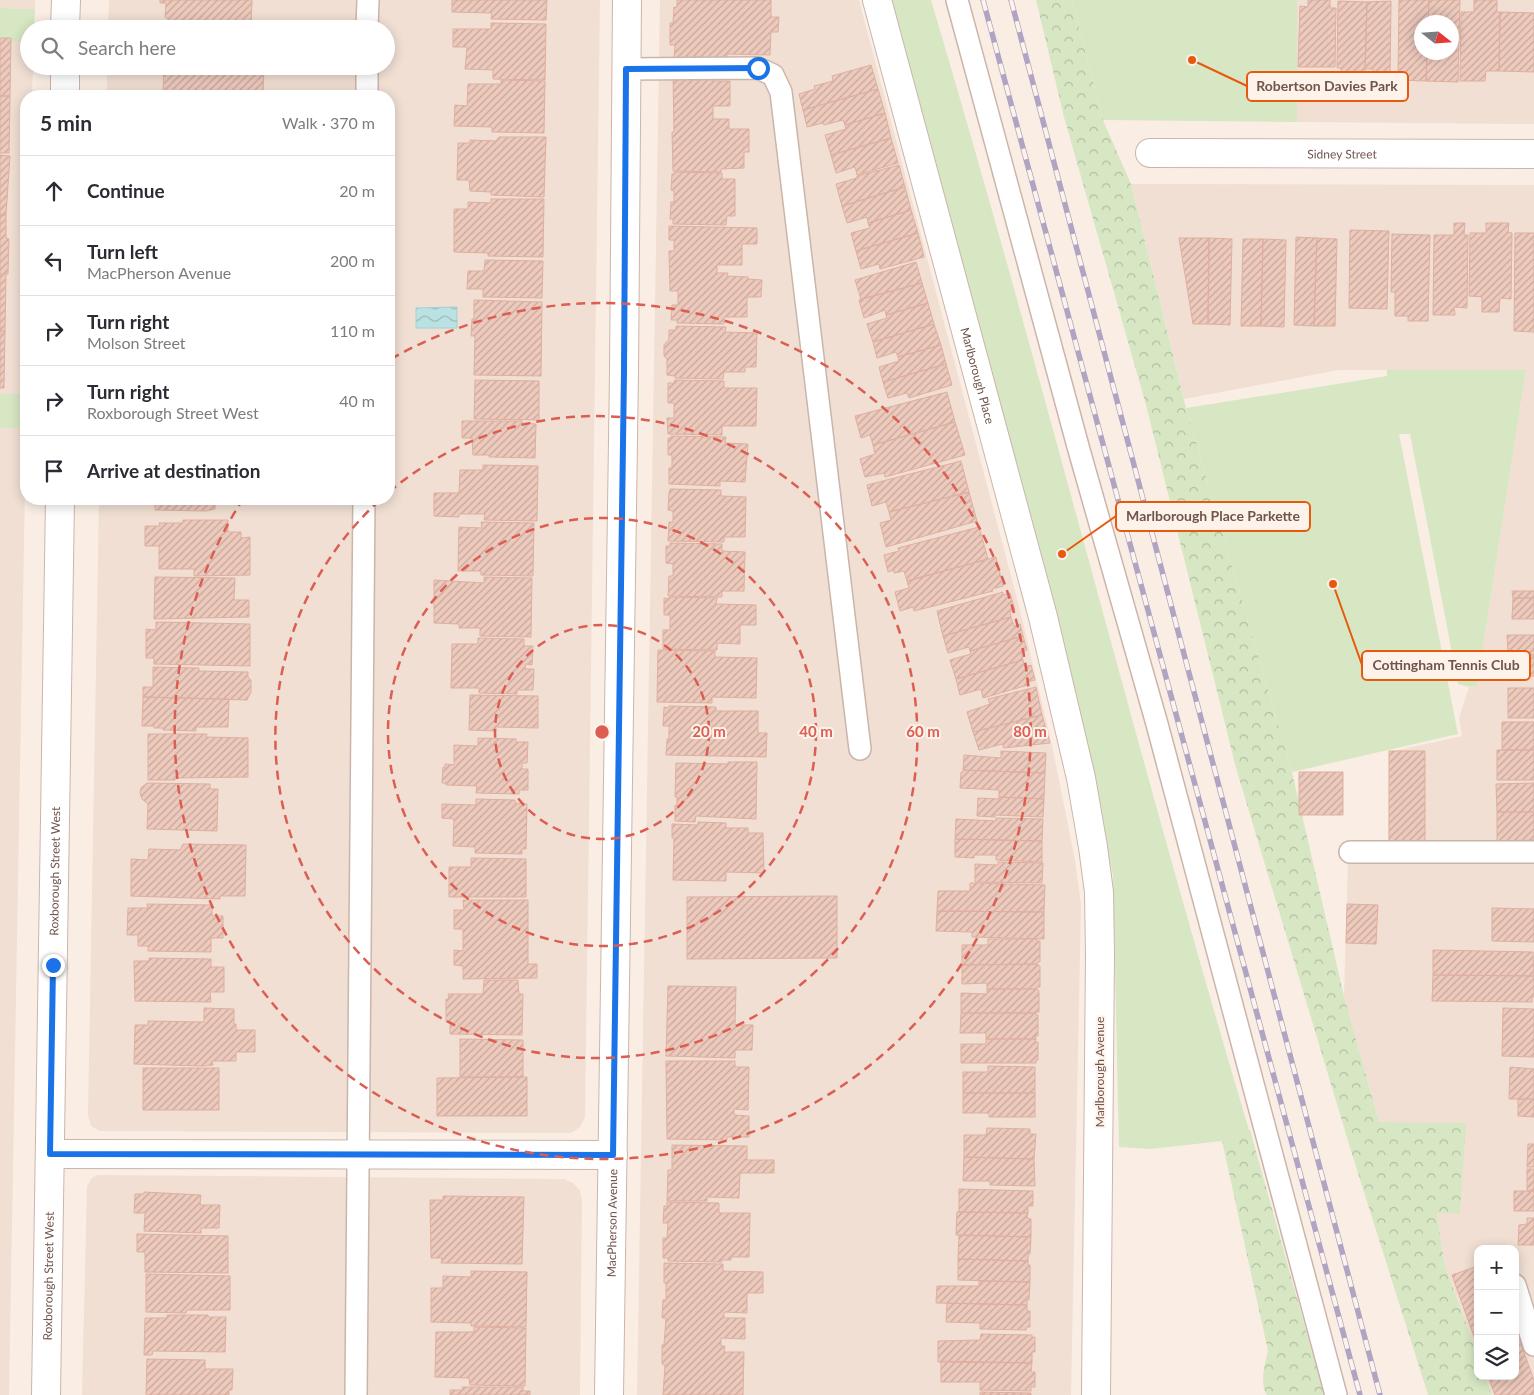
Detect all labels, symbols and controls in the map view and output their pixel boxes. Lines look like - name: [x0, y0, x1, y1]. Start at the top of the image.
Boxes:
- north arrow: [1414, 15, 1459, 60]
- search box: [20, 20, 395, 75]
- icon: search: [38, 34, 66, 62]
- text: Search here: [78, 36, 176, 59]
- route start: [747, 57, 770, 80]
- callout: Robertson Davies Park: [1247, 72, 1408, 101]
- text: Robertson Davies Park: [1256, 77, 1398, 94]
- text: 5 min: [40, 110, 92, 135]
- text: Walk · 370 m: [282, 113, 375, 132]
- street label: Sidney Street: [1307, 146, 1378, 161]
- icon: ahead: [40, 177, 68, 205]
- text: Continue: [87, 179, 165, 202]
- text: 20 m: [339, 181, 375, 200]
- text: Turn left: [87, 240, 158, 263]
- icon: left: [40, 247, 68, 275]
- text: 200 m: [330, 251, 375, 270]
- text: MacPherson Avenue: [87, 263, 231, 282]
- text: Turn right: [87, 310, 169, 333]
- icon: right: [40, 317, 68, 345]
- text: 110 m: [330, 321, 375, 340]
- street label: Marlborough Place: [958, 326, 998, 426]
- text: Molson Street: [87, 333, 186, 352]
- text: Turn right: [87, 380, 169, 403]
- icon: right: [40, 387, 68, 415]
- text: 40 m: [339, 391, 375, 410]
- text: Roxborough Street West: [87, 403, 259, 422]
- icon: arrive: [40, 457, 68, 485]
- text: Arrive at destination: [87, 459, 260, 482]
- callout: Marlborough Place Parkette: [1116, 502, 1310, 531]
- text: Marlborough Place Parkette: [1126, 507, 1300, 524]
- callout: Cottingham Tennis Club: [1362, 651, 1530, 680]
- text: Cottingham Tennis Club: [1372, 656, 1520, 673]
- text: 20 m: [692, 722, 726, 740]
- text: 40 m: [799, 722, 833, 740]
- text: 60 m: [906, 722, 940, 740]
- text: 80 m: [1013, 722, 1047, 740]
- centre of rings: [593, 723, 611, 741]
- street label: Roxborough Street West: [46, 806, 63, 936]
- route end: [42, 954, 65, 977]
- street label: Marlborough Avenue: [1092, 1017, 1107, 1127]
- street label: MacPherson Avenue: [603, 1169, 620, 1277]
- street label: Roxborough Street West: [39, 1211, 56, 1341]
- map controls: [1474, 1245, 1519, 1380]
- button: +: [1474, 1245, 1519, 1290]
- button: −: [1474, 1290, 1519, 1335]
- button: layers: [1474, 1335, 1519, 1380]

